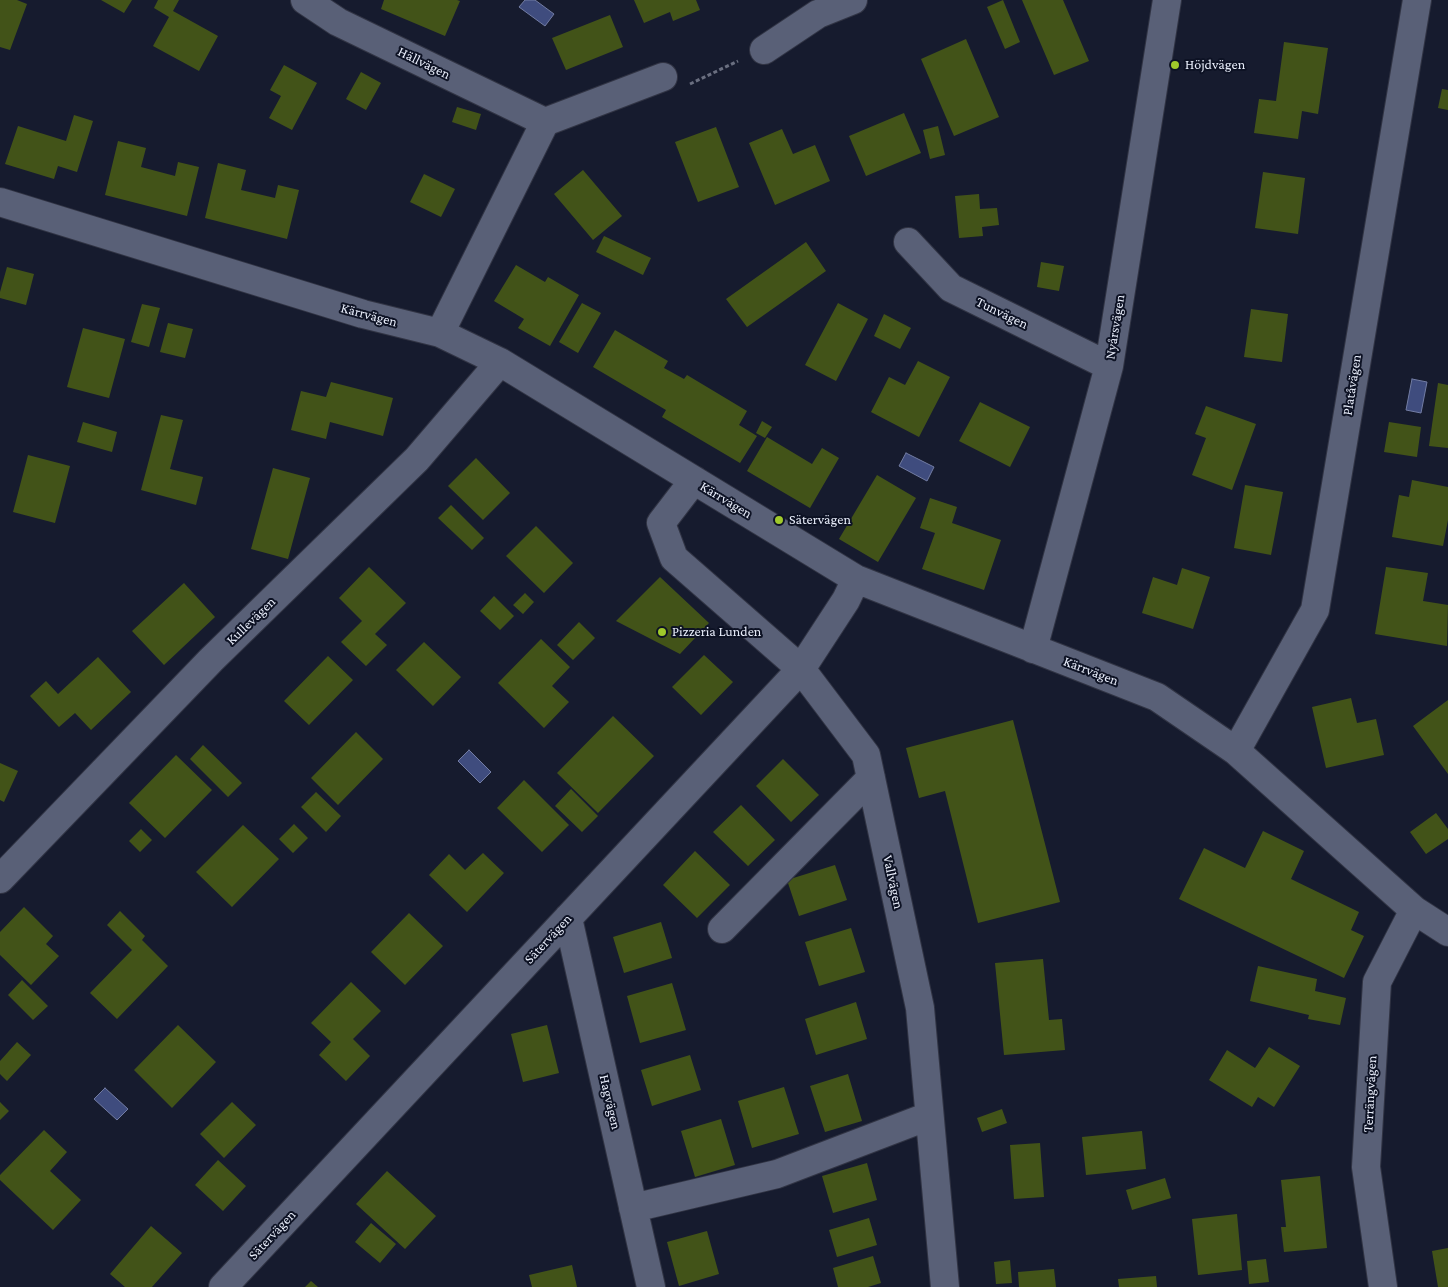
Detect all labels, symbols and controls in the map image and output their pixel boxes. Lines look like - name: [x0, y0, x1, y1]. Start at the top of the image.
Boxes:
- street label: Hällvägen: [395, 43, 453, 83]
- place label: Höjdvägen: [1185, 57, 1245, 73]
- marker: Höjdvägen: [1169, 59, 1181, 71]
- street label: Tunvägen: [973, 293, 1031, 333]
- street label: Nyårsvägen: [1102, 293, 1128, 361]
- street label: Kärrvägen: [339, 299, 399, 331]
- street label: Platåvägen: [1339, 353, 1365, 417]
- street label: Kärrvägen: [697, 478, 755, 522]
- place label: Sätervägen: [789, 512, 851, 528]
- marker: Sätervägen: [773, 514, 785, 526]
- street label: Kullevägen: [223, 593, 279, 649]
- place label: Pizzeria Lunden: [672, 624, 761, 640]
- marker: Pizzeria Lunden: [656, 626, 668, 638]
- street label: Kärrvägen: [1061, 653, 1121, 689]
- street label: Vallvägen: [879, 854, 907, 910]
- street label: Sätervägen: [521, 911, 575, 967]
- street label: Terrängvägen: [1360, 1055, 1380, 1133]
- street label: Hagvägen: [596, 1073, 624, 1131]
- street label: Sätervägen: [245, 1207, 299, 1263]

